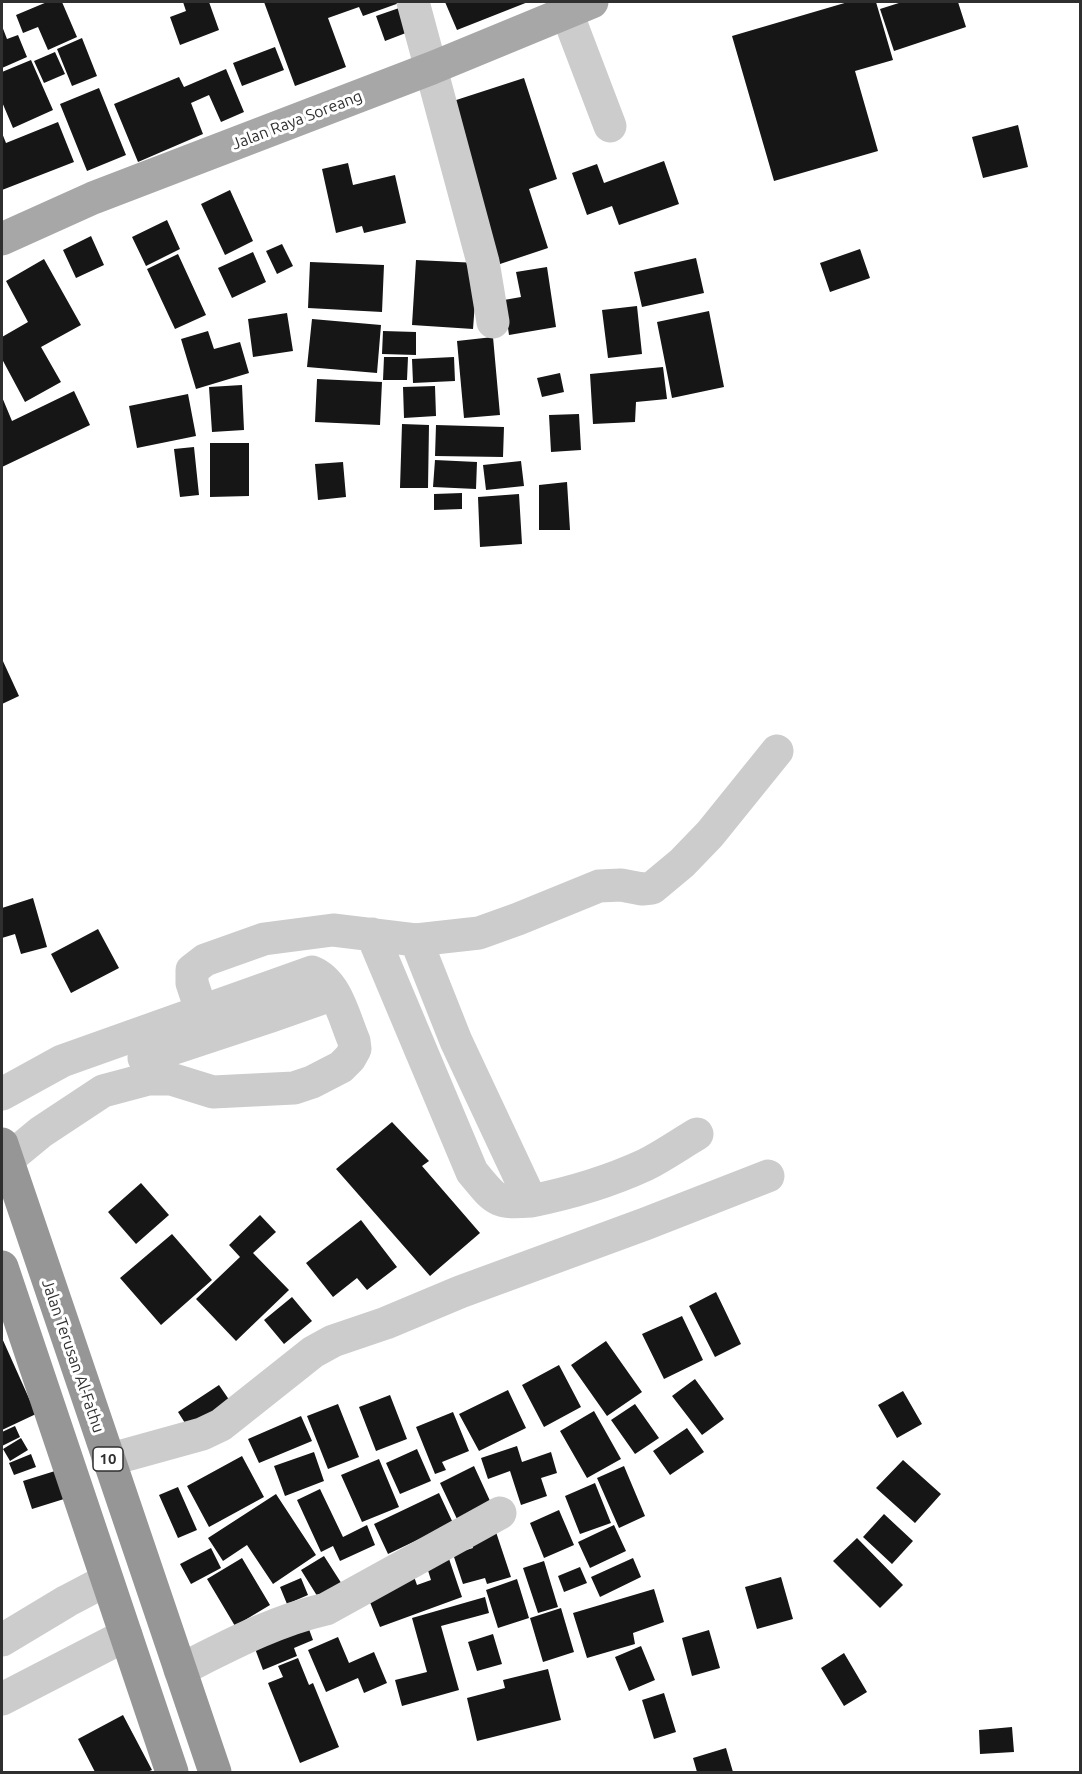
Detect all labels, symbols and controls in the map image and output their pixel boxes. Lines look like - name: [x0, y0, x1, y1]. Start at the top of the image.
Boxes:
- street label: Jalan Raya Soreang: [229, 86, 365, 154]
- street label: Jalan Terusan Al-Fathu: [38, 1277, 108, 1435]
- road number: 10: [93, 1447, 123, 1471]

